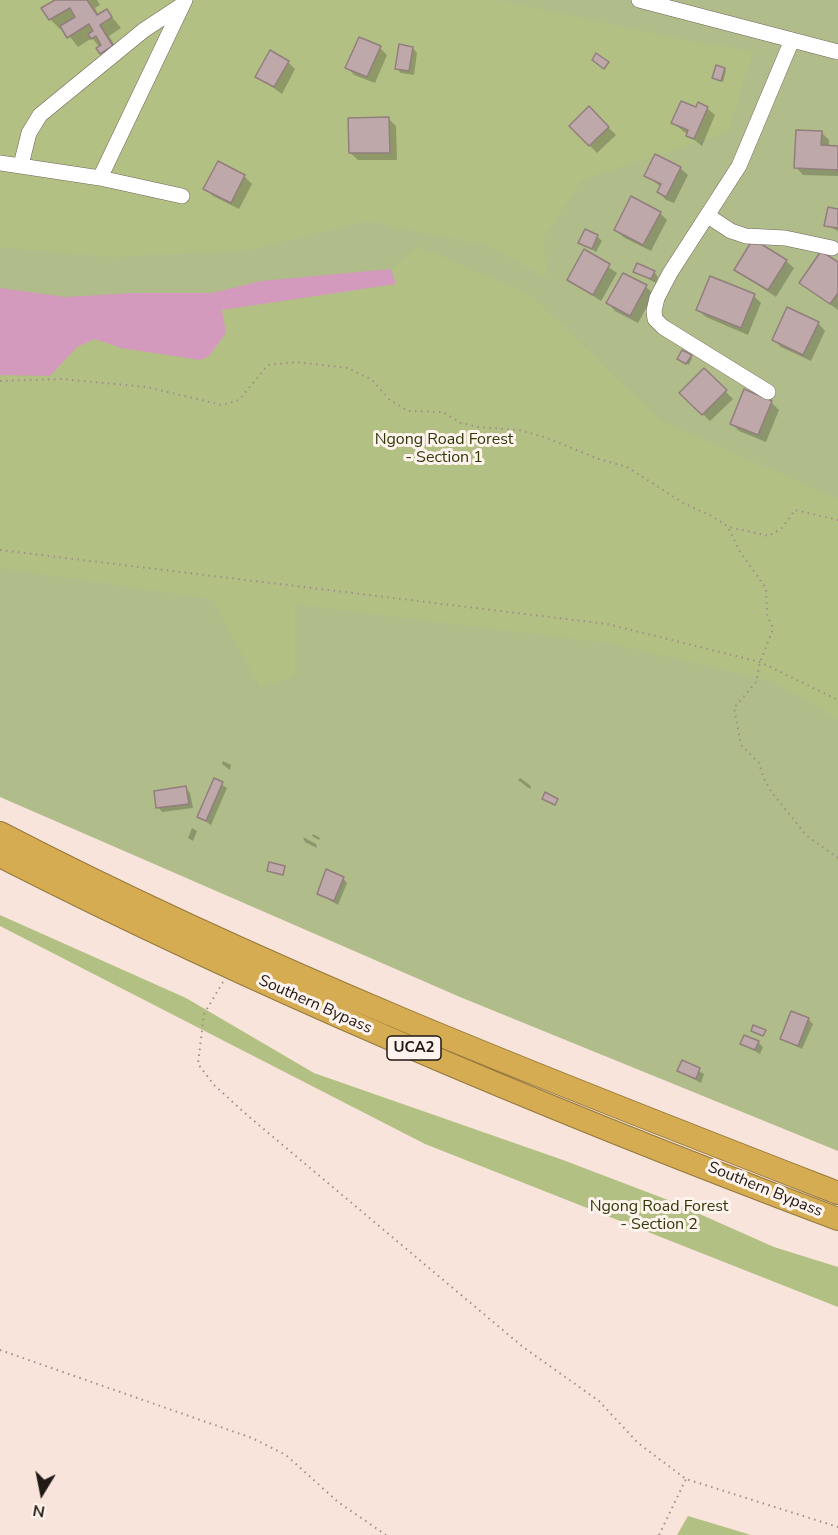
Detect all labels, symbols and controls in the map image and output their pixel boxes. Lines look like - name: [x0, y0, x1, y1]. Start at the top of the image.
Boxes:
- park label: Ngong Road Forest - Section 1: [375, 430, 513, 468]
- street label: Southern Bypass: [255, 971, 375, 1039]
- road number: UCA2: [387, 1036, 441, 1060]
- street label: Southern Bypass: [705, 1158, 825, 1222]
- park label: Ngong Road Forest - Section 2: [590, 1197, 728, 1235]
- north arrow: [12, 1463, 72, 1523]
- text: N: [31, 1499, 47, 1523]

